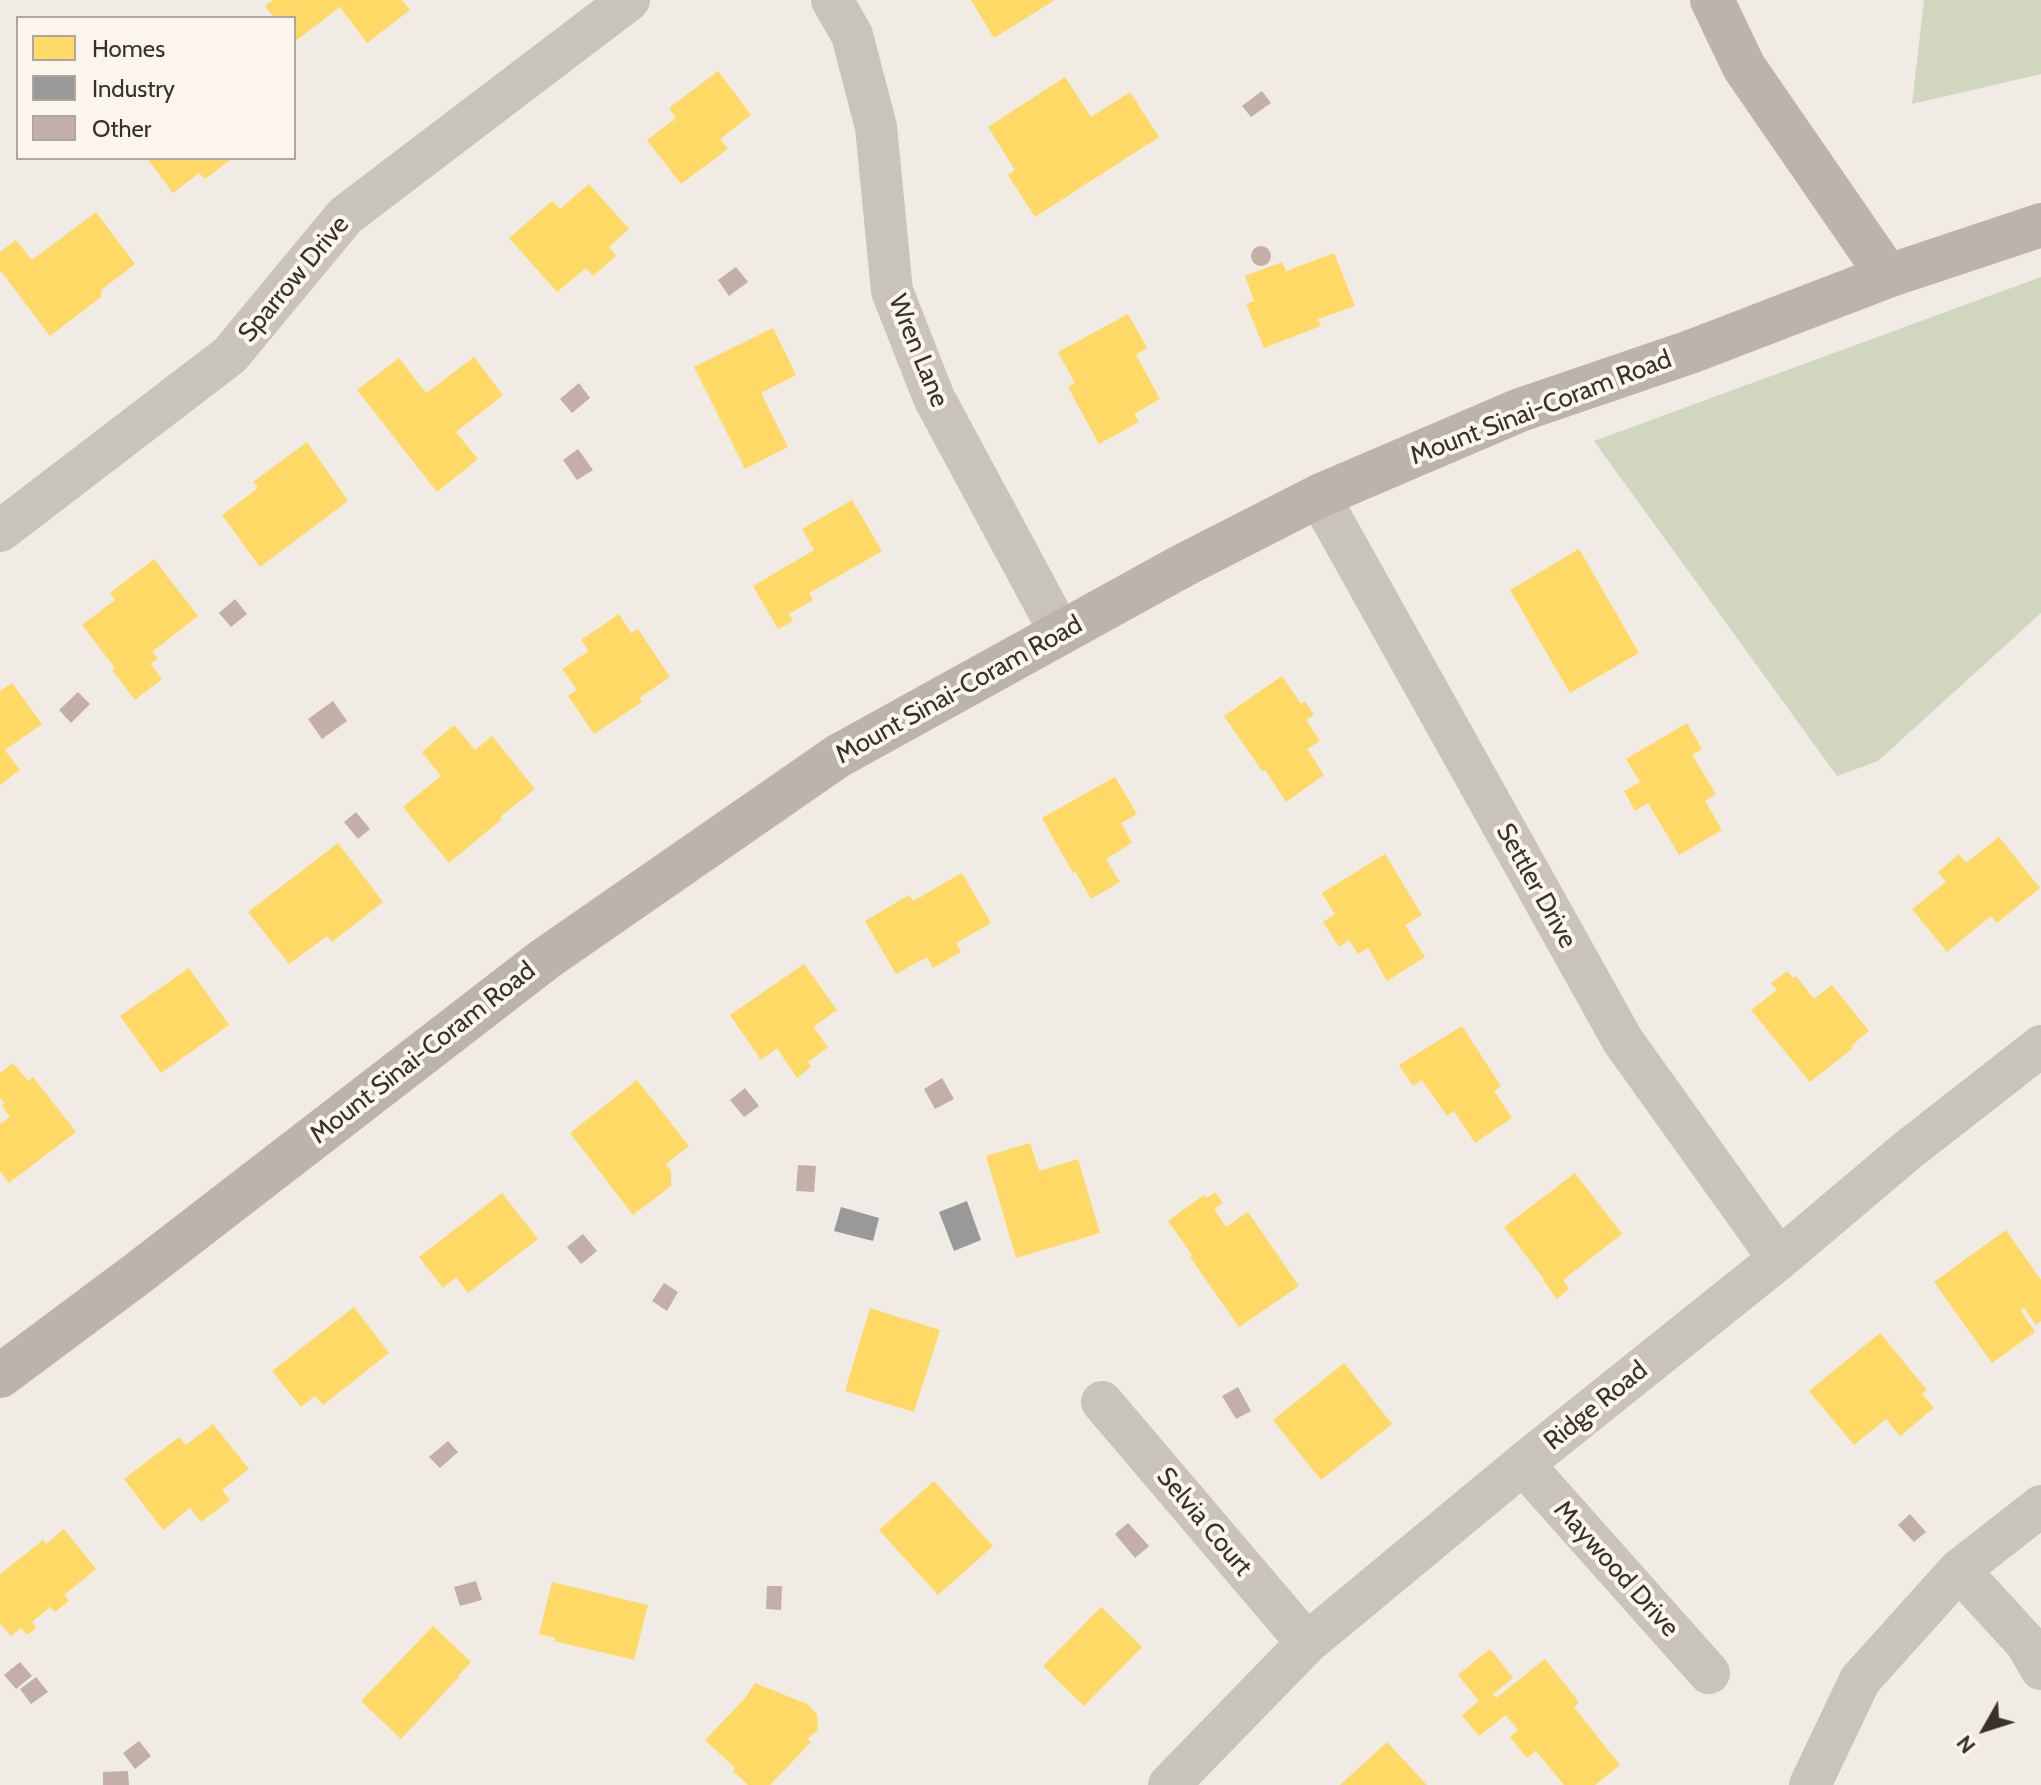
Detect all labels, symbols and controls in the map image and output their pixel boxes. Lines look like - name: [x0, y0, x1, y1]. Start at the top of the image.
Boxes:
- legend: [16, 16, 296, 160]
- text: Homes: [92, 34, 165, 63]
- text: Industry: [92, 74, 175, 103]
- text: Other: [92, 114, 151, 143]
- street label: Sparrow Drive: [232, 209, 356, 349]
- street label: Wren Lane: [881, 290, 955, 412]
- street label: Mount Sinai-Coram Road: [1406, 344, 1676, 472]
- street label: Mount Sinai-Coram Road: [830, 609, 1088, 771]
- street label: Settler Drive: [1489, 818, 1583, 954]
- street label: Mount Sinai-Coram Road: [304, 955, 542, 1151]
- street label: Ridge Road: [1538, 1355, 1654, 1457]
- street label: Selvia Court: [1150, 1462, 1258, 1582]
- street label: Maywood Drive: [1547, 1495, 1685, 1643]
- north arrow: [1945, 1689, 2025, 1769]
- text: N: [1951, 1730, 1981, 1759]

